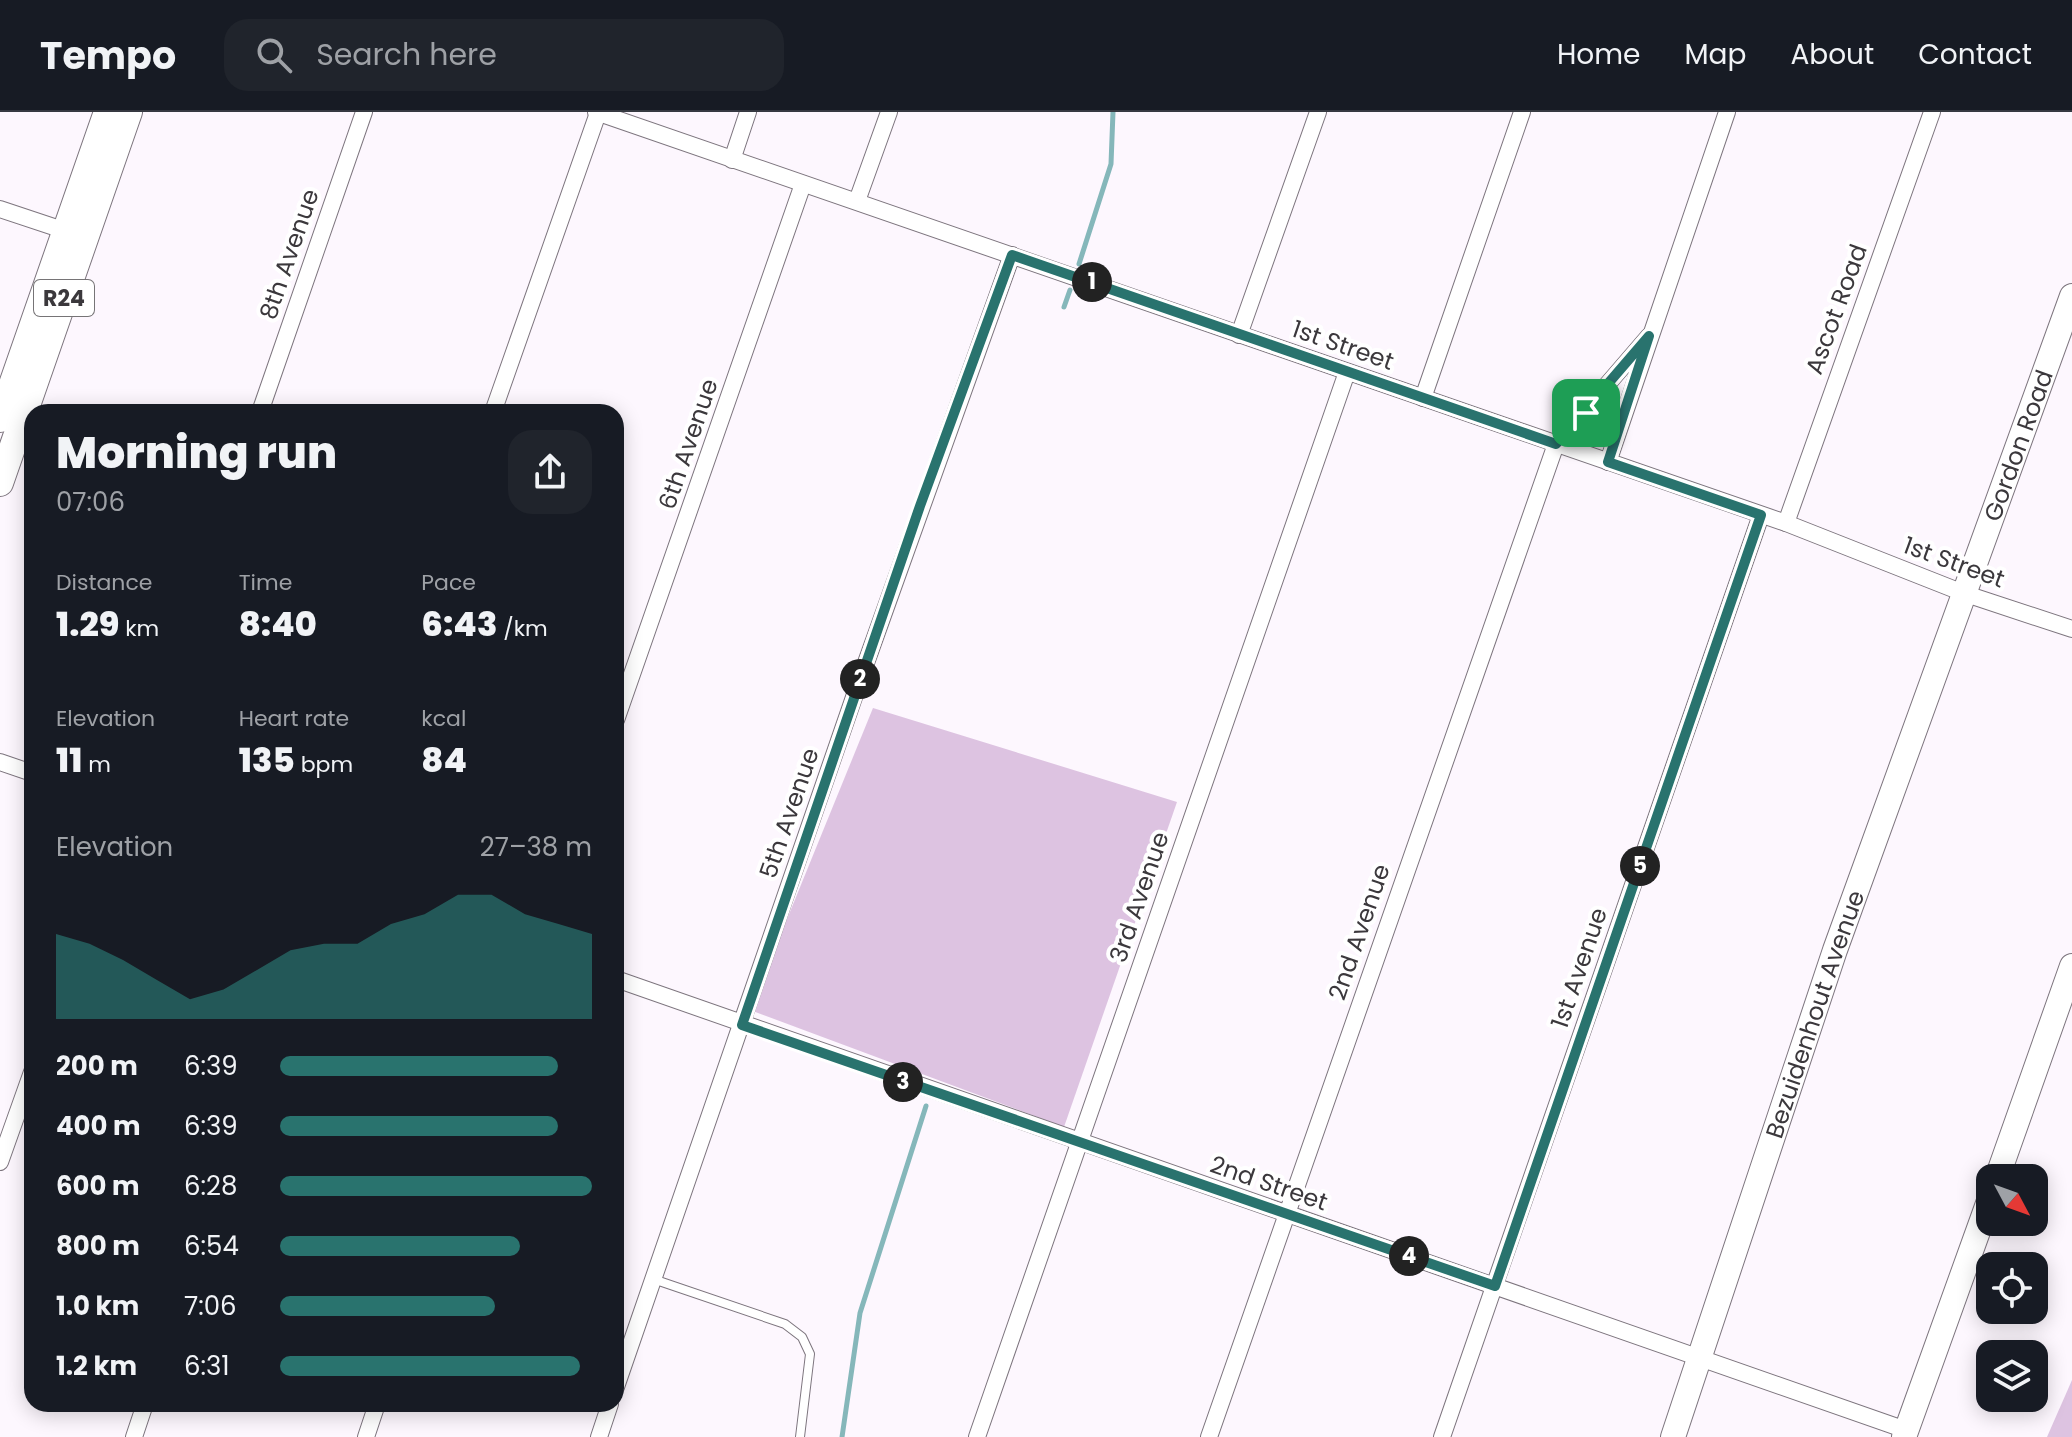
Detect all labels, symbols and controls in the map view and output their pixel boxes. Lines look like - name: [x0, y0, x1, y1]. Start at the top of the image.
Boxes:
- search box: [224, 19, 784, 91]
- text: Tempo: [40, 29, 176, 82]
- icon: search: [252, 33, 296, 77]
- text: Search here: [316, 33, 497, 76]
- text: Home: [1557, 35, 1640, 74]
- text: Map: [1684, 35, 1746, 74]
- text: About: [1790, 35, 1874, 74]
- text: Contact: [1918, 35, 2032, 74]
- street label: 8th Avenue: [251, 184, 327, 324]
- street label: Ascot Road: [1797, 239, 1875, 379]
- pin: 1: [1072, 262, 1112, 302]
- text: 1: [1088, 266, 1096, 297]
- road number: R24: [34, 280, 94, 316]
- street label: 1st Street: [1288, 312, 1398, 378]
- street label: Gordon Road: [1975, 365, 2060, 526]
- street label: 6th Avenue: [650, 374, 726, 514]
- pin: [1552, 379, 1620, 447]
- icon: arrive: [1564, 391, 1608, 435]
- text: Morning run: [56, 422, 337, 483]
- button: share: [508, 430, 592, 514]
- text: 07:06: [56, 484, 125, 520]
- street label: 1st Street: [1899, 528, 2009, 596]
- text: Distance: [56, 567, 152, 598]
- text: Time: [239, 567, 292, 598]
- text: Pace: [421, 567, 476, 598]
- text: 1.29: [56, 600, 119, 648]
- text: 8:40: [239, 600, 317, 648]
- text: 6:43: [421, 600, 497, 648]
- text: km: [119, 613, 159, 644]
- text: /km: [497, 613, 548, 644]
- pin: 2: [840, 659, 880, 699]
- text: 2: [854, 663, 866, 694]
- text: Elevation: [56, 703, 155, 734]
- text: Heart rate: [239, 703, 349, 734]
- text: kcal: [421, 703, 466, 734]
- text: 11: [56, 736, 82, 784]
- text: 135: [239, 736, 295, 784]
- text: 84: [421, 736, 467, 784]
- street label: 5th Avenue: [751, 743, 827, 883]
- text: m: [82, 749, 111, 780]
- text: bpm: [295, 749, 353, 780]
- street label: 3rd Avenue: [1101, 827, 1177, 967]
- text: Elevation: [56, 829, 173, 865]
- text: 27–38 m: [480, 829, 592, 865]
- pin: 5: [1620, 846, 1660, 886]
- text: 5: [1633, 850, 1647, 881]
- street label: 2nd Avenue: [1320, 860, 1398, 1004]
- street label: Bezuidenhout Avenue: [1757, 885, 1872, 1142]
- street label: 1st Avenue: [1543, 903, 1615, 1033]
- text: 200 m: [56, 1048, 138, 1084]
- text: 6:39: [184, 1048, 238, 1084]
- pin: 3: [883, 1062, 923, 1102]
- text: 3: [896, 1066, 910, 1097]
- text: 400 m: [56, 1108, 141, 1144]
- text: 6:39: [184, 1108, 238, 1144]
- street label: 2nd Street: [1206, 1148, 1332, 1218]
- north arrow: [1976, 1164, 2048, 1236]
- map controls: [1976, 1164, 2048, 1412]
- text: 600 m: [56, 1168, 140, 1204]
- text: 6:28: [184, 1168, 237, 1204]
- text: 800 m: [56, 1228, 140, 1264]
- text: 6:54: [184, 1228, 239, 1264]
- pin: 4: [1389, 1236, 1429, 1276]
- text: 4: [1402, 1240, 1416, 1271]
- button: locate: [1976, 1252, 2048, 1324]
- text: 1.0 km: [56, 1288, 139, 1324]
- text: 7:06: [184, 1288, 237, 1324]
- button: layers: [1976, 1340, 2048, 1412]
- text: 1.2 km: [56, 1348, 137, 1384]
- text: 6:31: [184, 1348, 230, 1384]

